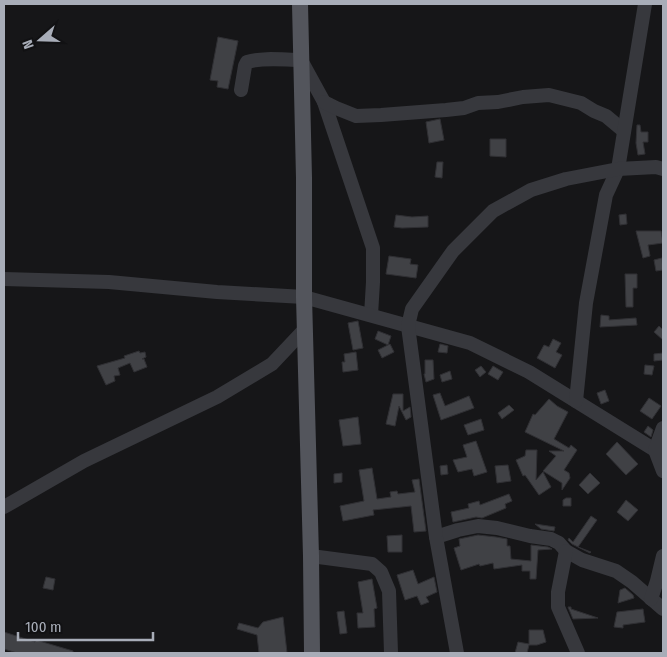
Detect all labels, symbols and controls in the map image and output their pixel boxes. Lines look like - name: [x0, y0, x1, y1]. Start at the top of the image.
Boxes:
- north arrow: [15, 15, 65, 65]
- text: N: [19, 37, 38, 51]
- scale bar: [18, 610, 152, 642]
- text: 100 m: [25, 618, 62, 636]

